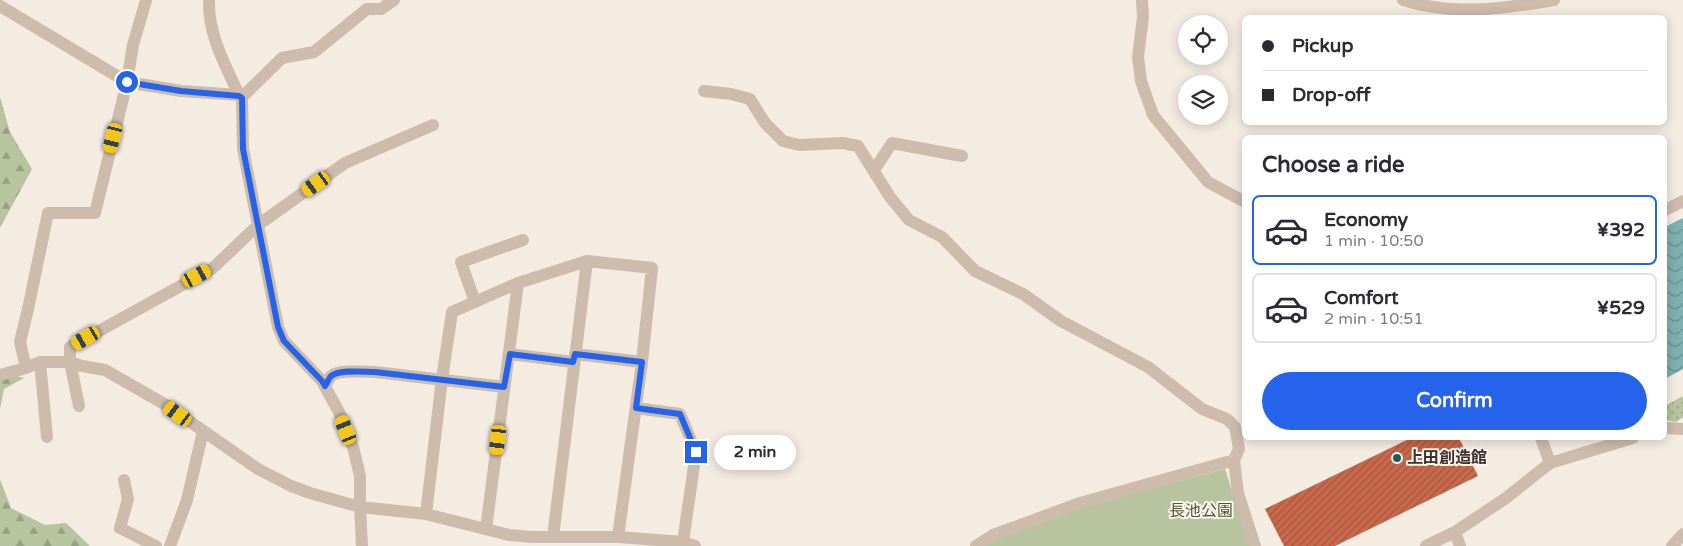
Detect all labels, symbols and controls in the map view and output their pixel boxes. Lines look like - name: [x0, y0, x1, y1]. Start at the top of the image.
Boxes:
- map controls: [1178, 15, 1228, 125]
- button: locate: [1178, 15, 1228, 65]
- text: Pickup: [1292, 35, 1353, 57]
- route start: [116, 71, 138, 93]
- button: layers: [1178, 75, 1228, 125]
- text: Drop-off: [1292, 84, 1371, 106]
- car: [102, 122, 123, 154]
- text: Choose a ride: [1262, 152, 1405, 178]
- car: [299, 169, 332, 199]
- icon: car: [1264, 208, 1309, 253]
- text: Economy: [1324, 209, 1408, 231]
- text: ¥392: [1597, 219, 1645, 241]
- text: 1 min · 10:50: [1324, 231, 1423, 251]
- car: [180, 262, 213, 290]
- icon: car: [1264, 286, 1309, 331]
- text: Comfort: [1324, 287, 1398, 309]
- text: ¥529: [1597, 297, 1645, 319]
- text: 2 min · 10:51: [1324, 309, 1423, 329]
- car: [69, 324, 102, 352]
- button: Confirm: [1262, 372, 1647, 430]
- car: [161, 399, 194, 429]
- car: [333, 413, 358, 447]
- car: [488, 424, 507, 456]
- callout: 2 min: [714, 434, 796, 470]
- route end: [685, 441, 707, 463]
- text: 2 min: [734, 442, 776, 462]
- place label: 上田創造館: [1407, 448, 1487, 468]
- marker: 上田創造館: [1391, 452, 1403, 464]
- park label: 長池公園: [1169, 501, 1233, 521]

